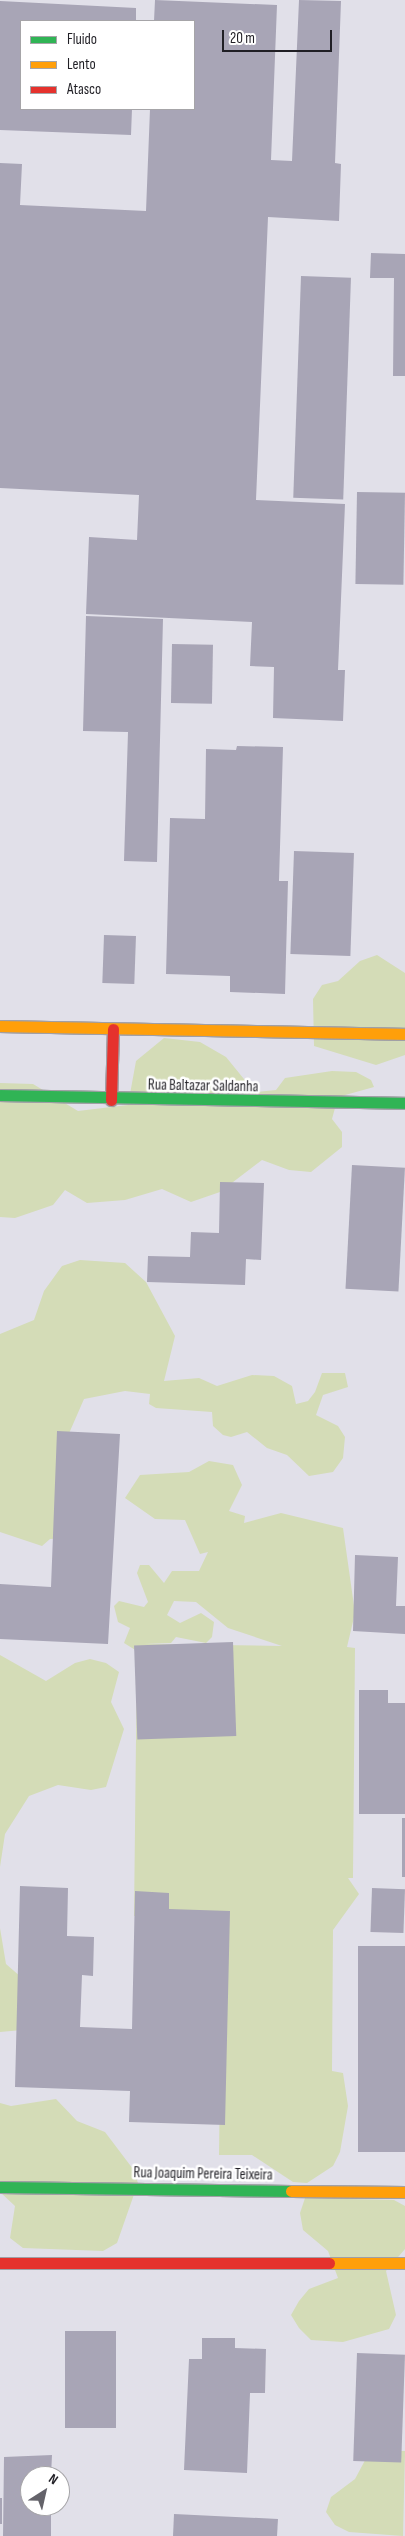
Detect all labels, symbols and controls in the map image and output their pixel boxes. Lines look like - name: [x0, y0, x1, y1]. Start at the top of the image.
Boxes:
- legend: [20, 20, 195, 110]
- scale bar: [225, 20, 335, 52]
- text: 20 m: [230, 29, 255, 48]
- text: Fluido: [67, 30, 97, 49]
- text: Lento: [67, 55, 96, 74]
- text: Atasco: [67, 80, 101, 99]
- street label: Rua Baltazar Saldanha: [148, 1076, 258, 1096]
- street label: Rua Joaquim Pereira Teixeira: [133, 2164, 273, 2184]
- north arrow: [20, 2466, 70, 2516]
- text: N: [45, 2470, 61, 2488]

